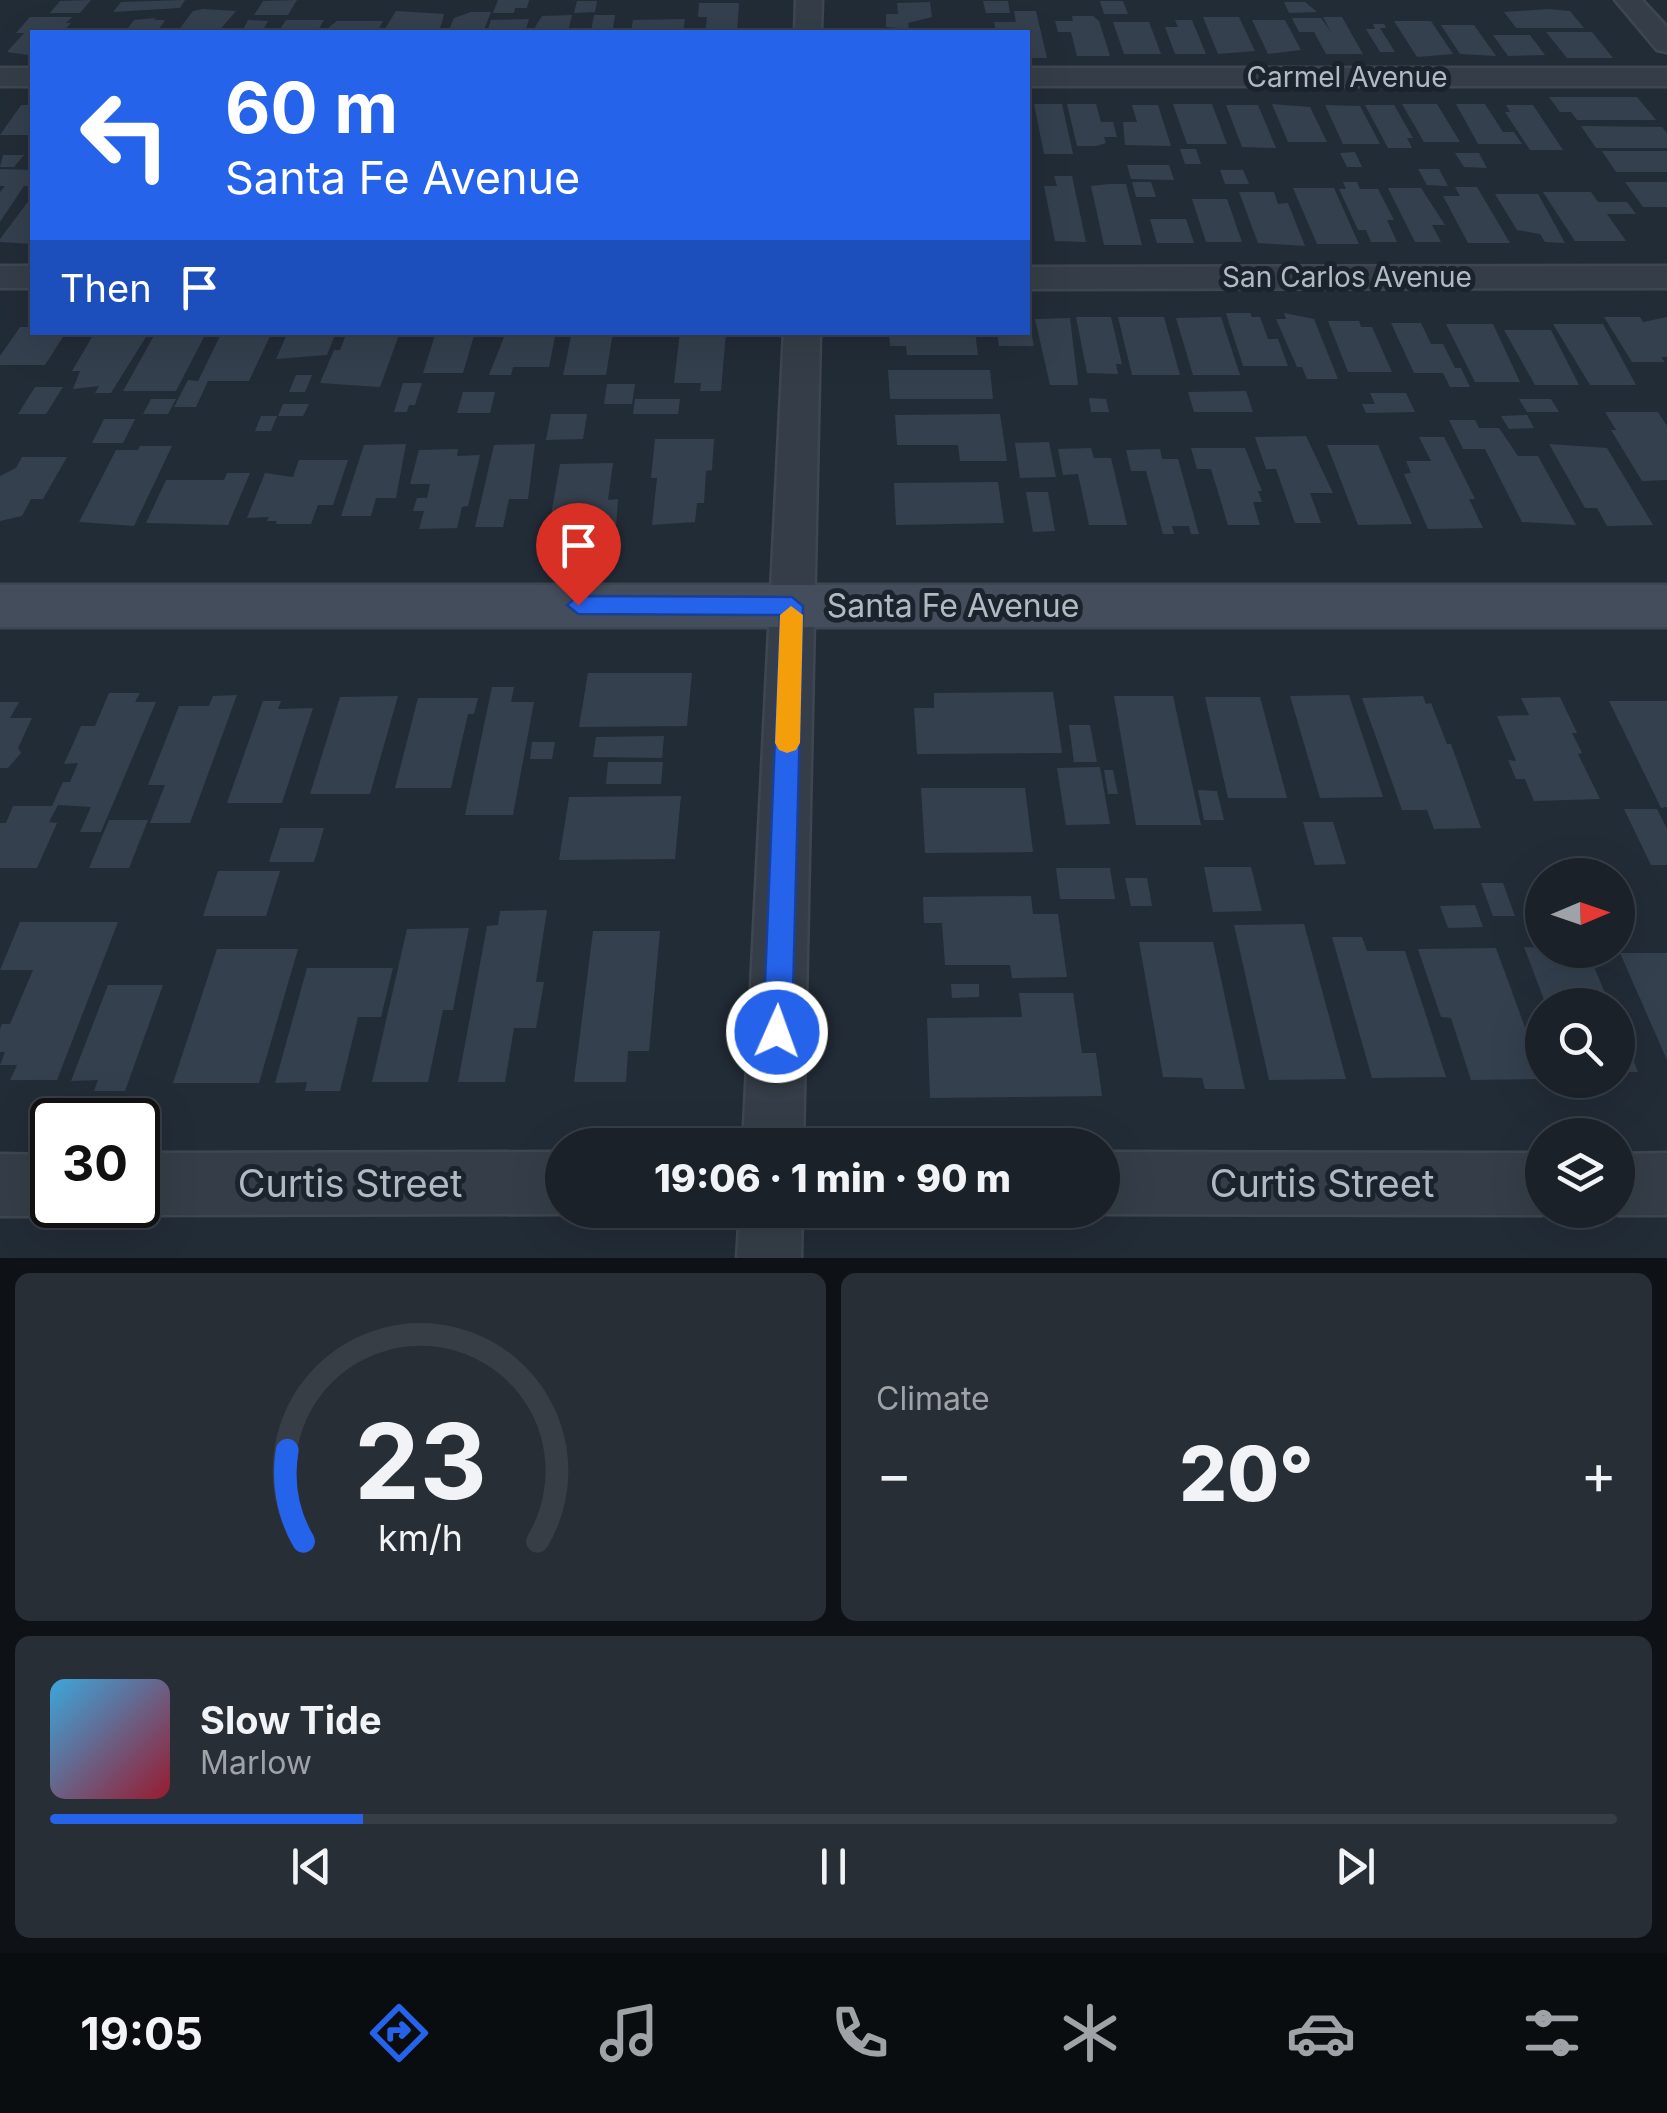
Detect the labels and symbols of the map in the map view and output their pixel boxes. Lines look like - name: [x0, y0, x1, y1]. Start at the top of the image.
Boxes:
- street label: Carmel Avenue: [1246, 60, 1448, 94]
- street label: San Carlos Avenue: [1222, 260, 1472, 294]
- pin: [536, 503, 621, 606]
- street label: Santa Fe Avenue: [827, 586, 1079, 625]
- north arrow: [1525, 858, 1635, 968]
- position arrow: [725, 980, 829, 1084]
- speed limit sign: 30: [30, 1098, 160, 1228]
- street label: Curtis Street: [238, 1160, 462, 1206]
- street label: Curtis Street: [1210, 1160, 1434, 1206]

